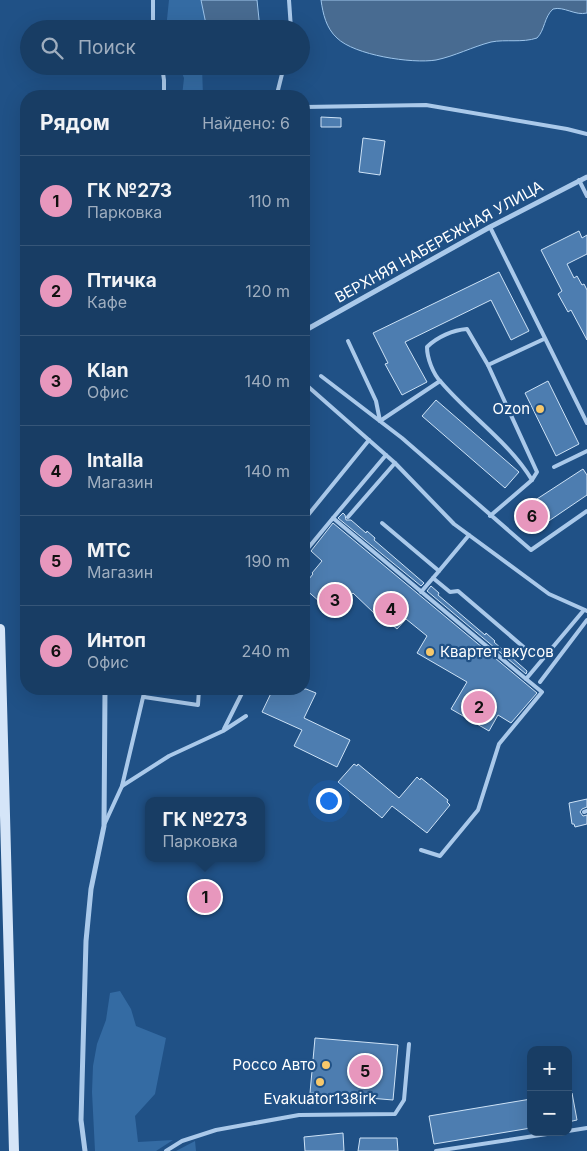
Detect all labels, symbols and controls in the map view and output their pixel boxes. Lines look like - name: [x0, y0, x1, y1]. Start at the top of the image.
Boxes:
- search box: [20, 20, 310, 75]
- icon: search: [38, 34, 66, 62]
- text: Поиск: [78, 36, 136, 59]
- text: Рядом: [40, 110, 110, 135]
- text: Найдено: 6: [202, 113, 290, 133]
- street label: ВЕРХНЯЯ НАБЕРЕЖНАЯ УЛИЦА: [331, 176, 546, 307]
- text: ГК №273: [87, 179, 172, 202]
- text: 1: [53, 191, 59, 211]
- text: 110 m: [248, 191, 290, 211]
- text: Парковка: [87, 202, 162, 222]
- text: Птичка: [87, 269, 157, 292]
- text: 2: [51, 281, 61, 301]
- text: 120 m: [245, 281, 290, 301]
- text: Кафе: [87, 292, 127, 312]
- text: Klan: [87, 359, 129, 382]
- text: 3: [51, 371, 61, 391]
- text: 140 m: [245, 371, 290, 391]
- text: Офис: [87, 382, 129, 402]
- place label: Ozon: [493, 399, 530, 418]
- marker: Ozon: [534, 403, 546, 415]
- text: Intalla: [87, 449, 144, 472]
- text: 4: [51, 461, 61, 481]
- text: 140 m: [245, 461, 290, 481]
- text: Магазин: [87, 472, 153, 492]
- pin: 6: [516, 497, 548, 535]
- text: МТС: [87, 539, 131, 562]
- text: 5: [51, 551, 61, 571]
- text: 190 m: [245, 551, 290, 571]
- text: Магазин: [87, 562, 153, 582]
- pin: 3: [319, 581, 351, 619]
- pin: 4: [375, 590, 407, 628]
- text: Интоп: [87, 629, 146, 652]
- text: 6: [51, 641, 61, 661]
- text: 240 m: [242, 641, 290, 661]
- place label: Квартет вкусов: [440, 642, 554, 661]
- marker: Квартет вкусов: [424, 646, 436, 658]
- text: Офис: [87, 652, 129, 672]
- pin: 2: [463, 688, 495, 726]
- your location: [316, 788, 342, 814]
- popup: [145, 797, 265, 862]
- text: ГК №273: [162, 808, 248, 831]
- text: Парковка: [162, 831, 238, 851]
- pin: 1: [189, 878, 221, 916]
- map controls: [527, 1046, 572, 1136]
- button: +: [527, 1046, 572, 1091]
- pin: 5: [349, 1052, 381, 1090]
- place label: Россо Авто: [233, 1055, 316, 1074]
- marker: Россо Авто: [320, 1059, 332, 1071]
- marker: Evakuator138irk: [314, 1076, 326, 1088]
- place label: Evakuator138irk: [263, 1089, 377, 1108]
- button: −: [527, 1091, 572, 1136]

